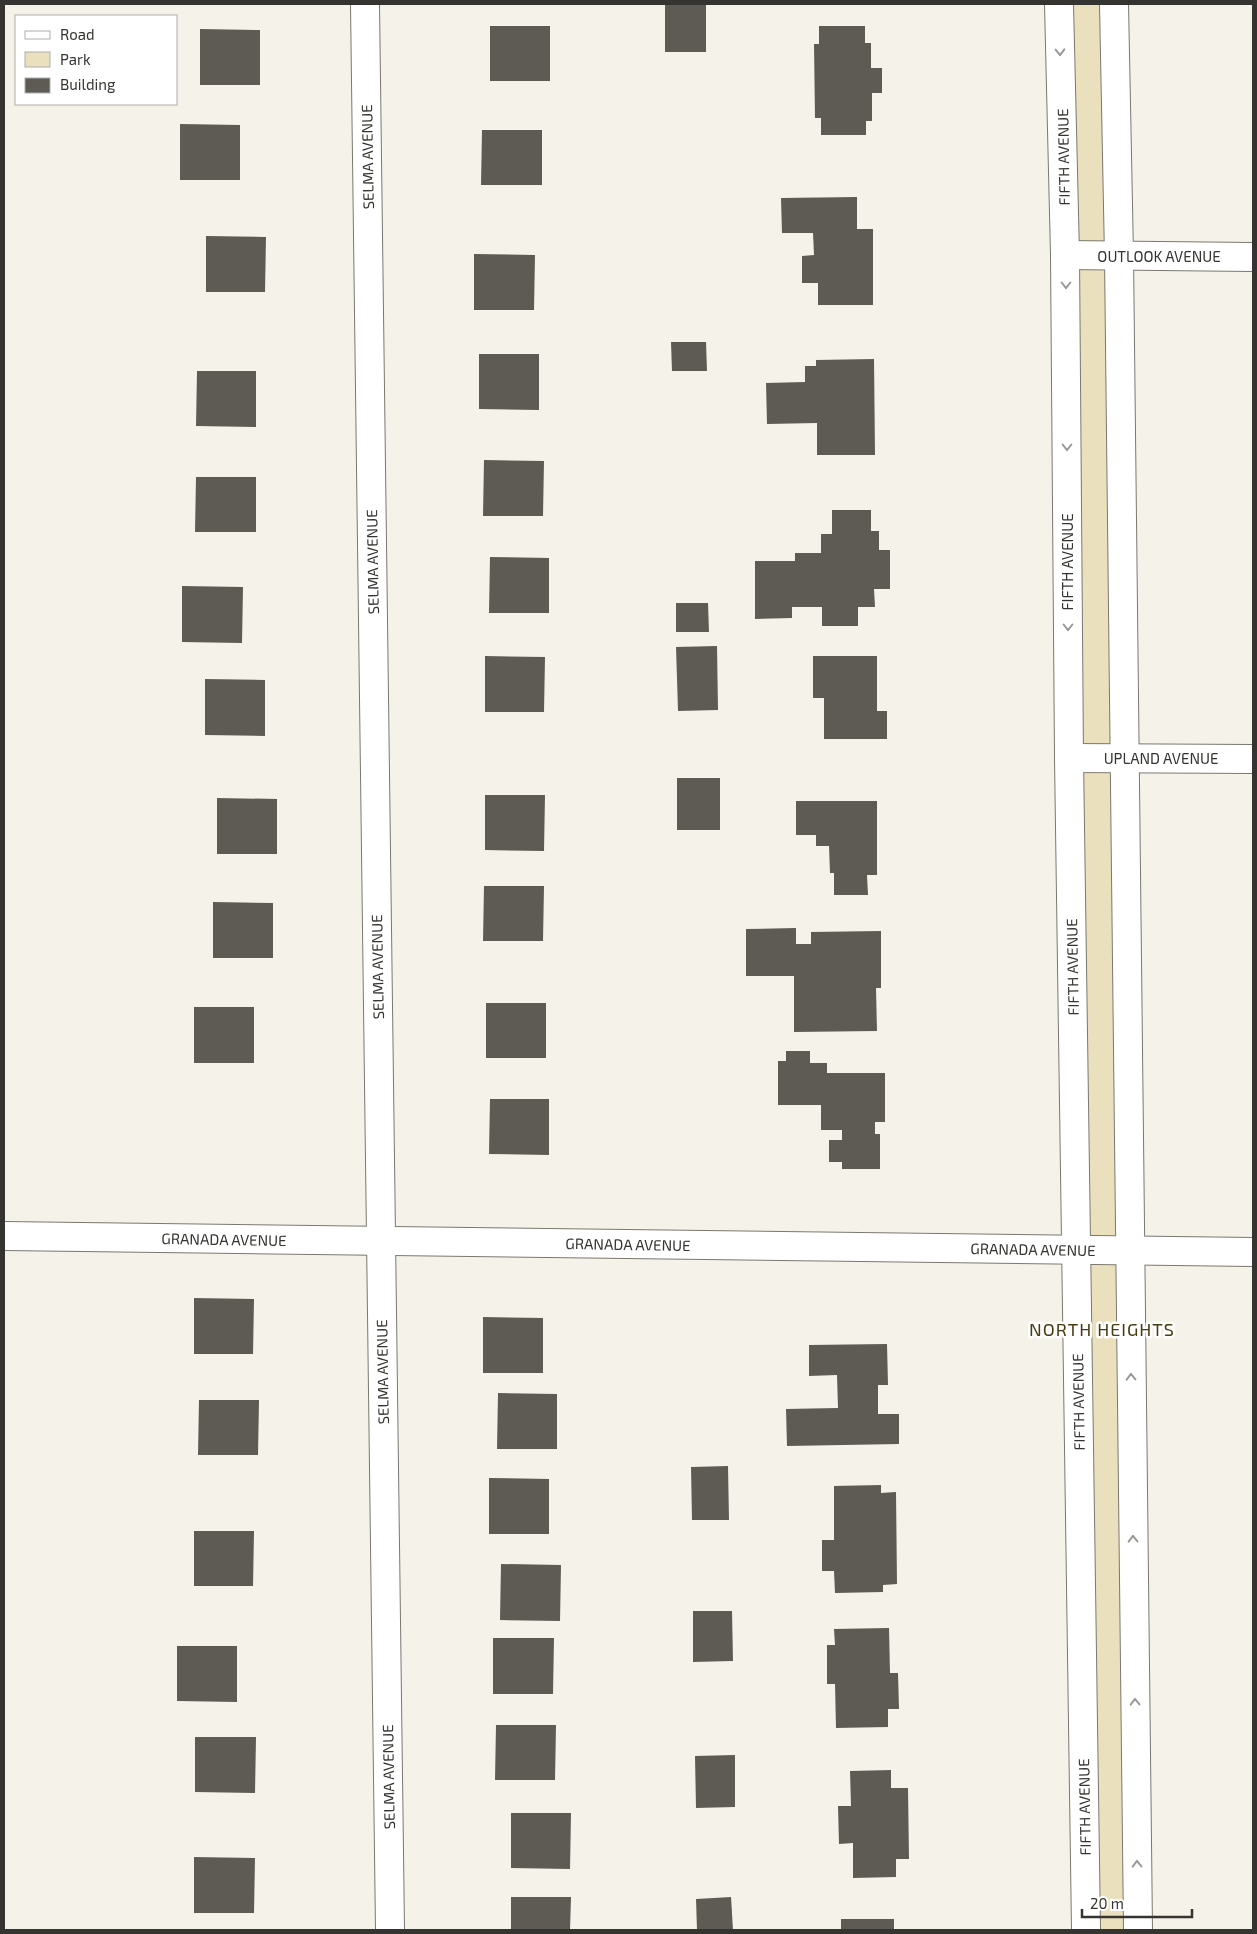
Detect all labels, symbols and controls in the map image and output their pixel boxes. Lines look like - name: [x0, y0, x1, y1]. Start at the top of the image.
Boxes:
- legend: [15, 15, 178, 105]
- text: Road: [60, 25, 95, 43]
- one-way arrow: [1055, 49, 1065, 57]
- text: Park: [60, 50, 91, 68]
- text: Building: [60, 75, 116, 93]
- street label: SELMA AVENUE: [357, 104, 377, 210]
- street label: FIFTH AVENUE: [1053, 108, 1073, 206]
- street label: OUTLOOK AVENUE: [1097, 247, 1221, 265]
- one-way arrow: [1060, 281, 1071, 289]
- one-way arrow: [1062, 444, 1072, 452]
- street label: SELMA AVENUE: [362, 509, 382, 615]
- street label: FIFTH AVENUE: [1058, 513, 1076, 611]
- one-way arrow: [1063, 624, 1073, 632]
- street label: UPLAND AVENUE: [1104, 749, 1218, 767]
- street label: SELMA AVENUE: [367, 914, 387, 1020]
- street label: FIFTH AVENUE: [1062, 918, 1082, 1016]
- street label: GRANADA AVENUE: [161, 1229, 287, 1249]
- street label: GRANADA AVENUE: [565, 1234, 691, 1254]
- street label: GRANADA AVENUE: [970, 1239, 1096, 1259]
- district label: NORTH HEIGHTS: [1029, 1318, 1175, 1340]
- street label: SELMA AVENUE: [372, 1319, 392, 1425]
- street label: FIFTH AVENUE: [1068, 1353, 1088, 1451]
- one-way arrow: [1126, 1372, 1136, 1380]
- one-way arrow: [1128, 1535, 1138, 1542]
- one-way arrow: [1130, 1697, 1140, 1705]
- street label: SELMA AVENUE: [378, 1724, 398, 1830]
- street label: FIFTH AVENUE: [1074, 1758, 1094, 1856]
- one-way arrow: [1132, 1860, 1142, 1868]
- scale bar: [1082, 1886, 1192, 1918]
- text: 20 m: [1090, 1894, 1124, 1912]

